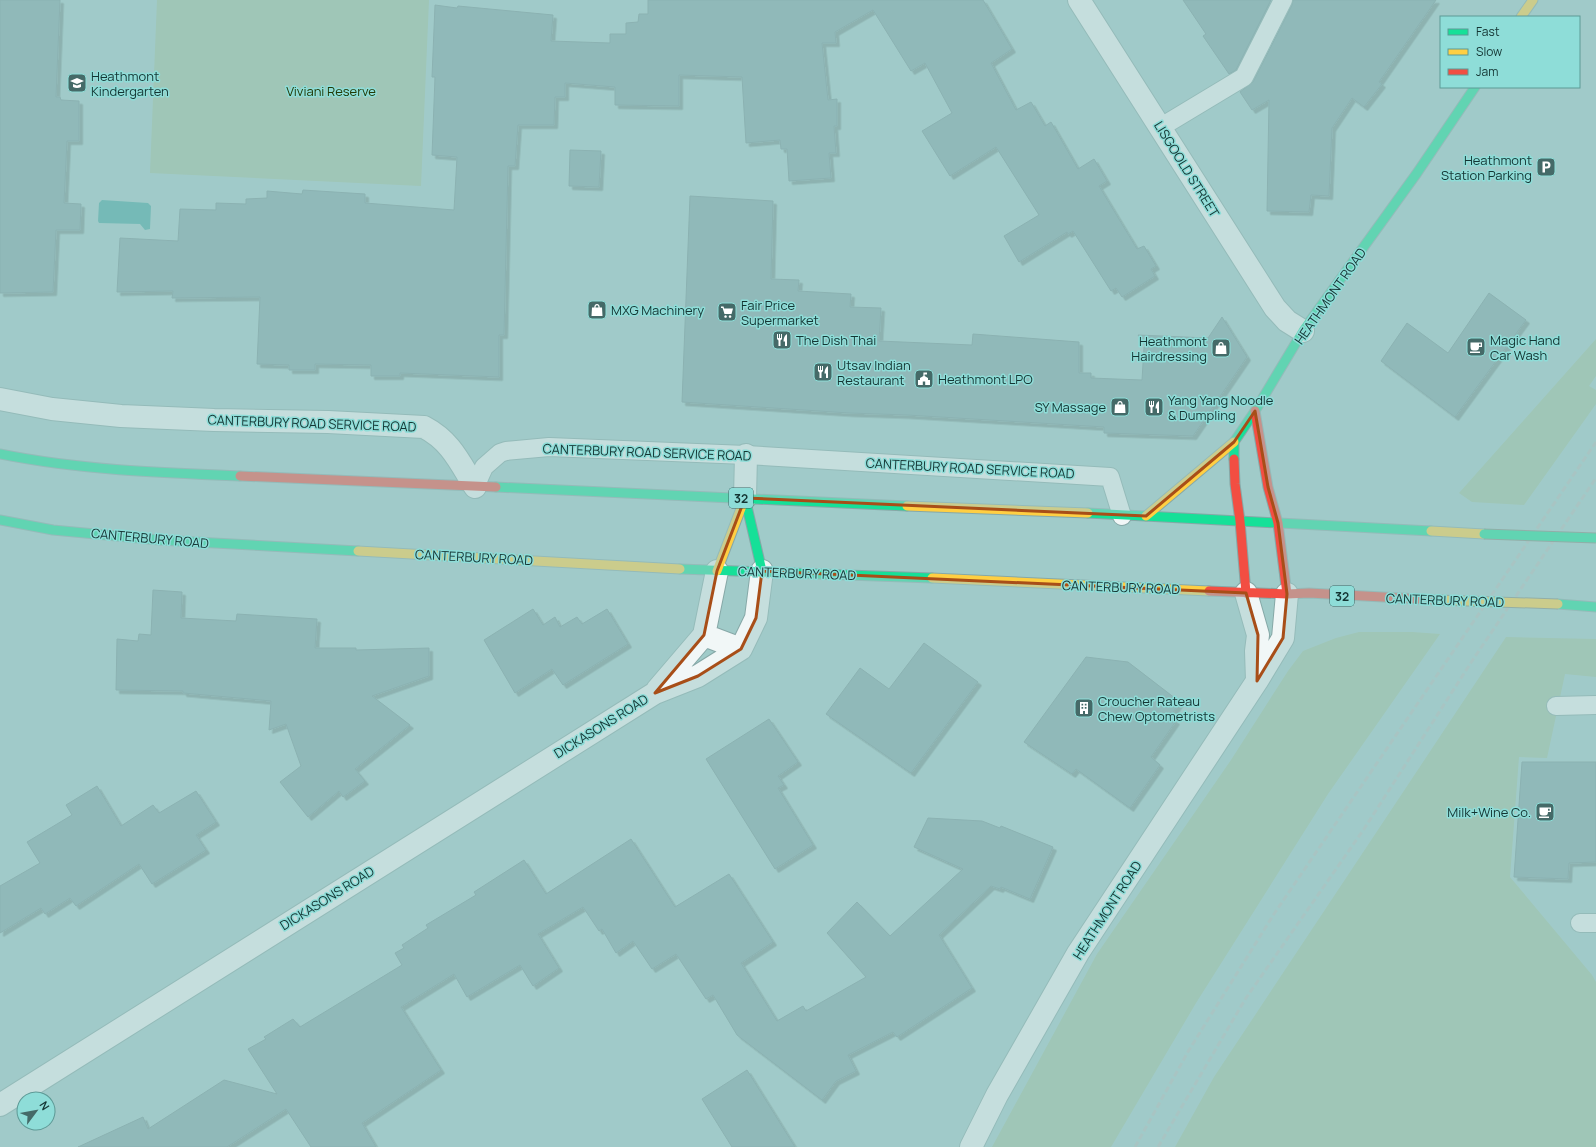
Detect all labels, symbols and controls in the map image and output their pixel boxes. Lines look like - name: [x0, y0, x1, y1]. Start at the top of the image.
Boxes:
- legend: [1440, 16, 1580, 88]
- text: Fast: [1476, 23, 1500, 40]
- text: Slow: [1476, 43, 1502, 60]
- text: Jam: [1476, 63, 1498, 80]
- place label: Heathmont Kindergarten: [91, 67, 169, 100]
- school or university icon: Heathmont Kindergarten: [66, 72, 88, 94]
- park label: Viviani Reserve: [286, 82, 376, 100]
- street label: LISGOOLD STREET: [1150, 118, 1224, 221]
- place label: Heathmont Station Parking: [1441, 151, 1532, 184]
- parking icon: Heathmont Station Parking: [1535, 156, 1557, 178]
- street label: HEATHMONT ROAD: [1290, 244, 1370, 348]
- place label: Fair Price Supermarket: [741, 296, 819, 329]
- shop icon: MXG Machinery: [586, 299, 608, 321]
- place label: MXG Machinery: [611, 301, 704, 319]
- supermarket icon: Fair Price Supermarket: [716, 301, 738, 323]
- restaurant icon: The Dish Thai: [771, 329, 793, 351]
- place label: The Dish Thai: [796, 331, 876, 349]
- place label: Magic Hand Car Wash: [1490, 331, 1560, 364]
- place label: Heathmont Hairdressing: [1131, 332, 1207, 365]
- cafe icon: Magic Hand Car Wash: [1465, 336, 1487, 358]
- shop icon: Heathmont Hairdressing: [1210, 337, 1232, 359]
- place label: Utsav Indian Restaurant: [837, 356, 911, 389]
- restaurant icon: Utsav Indian Restaurant: [812, 361, 834, 383]
- public building icon: Heathmont LPO: [913, 368, 935, 390]
- place label: Heathmont LPO: [938, 370, 1033, 388]
- place label: Yang Yang Noodle & Dumpling: [1168, 391, 1274, 424]
- shop icon: SY Massage: [1109, 396, 1131, 418]
- restaurant icon: Yang Yang Noodle & Dumpling: [1143, 396, 1165, 418]
- place label: SY Massage: [1035, 398, 1106, 416]
- street label: CANTERBURY ROAD SERVICE ROAD: [207, 410, 417, 436]
- street label: CANTERBURY ROAD SERVICE ROAD: [542, 439, 752, 465]
- street label: CANTERBURY ROAD SERVICE ROAD: [865, 454, 1075, 482]
- road number: 32: [729, 488, 753, 508]
- street label: CANTERBURY ROAD: [90, 524, 210, 552]
- street label: CANTERBURY ROAD: [414, 545, 534, 569]
- street label: CANTERBURY ROAD: [738, 562, 857, 584]
- street label: CANTERBURY ROAD: [1062, 576, 1181, 598]
- road number: 32: [1330, 586, 1354, 606]
- street label: CANTERBURY ROAD: [1386, 589, 1505, 611]
- street label: DICKASONS ROAD: [550, 690, 652, 762]
- place label: Croucher Rateau Chew Optometrists: [1098, 692, 1215, 725]
- building icon: Croucher Rateau Chew Optometrists: [1073, 697, 1095, 719]
- cafe icon: Milk+Wine Co.: [1534, 801, 1556, 823]
- place label: Milk+Wine Co.: [1447, 803, 1531, 821]
- street label: HEATHMONT ROAD: [1068, 857, 1146, 963]
- street label: DICKASONS ROAD: [276, 862, 378, 934]
- north arrow: [16, 1091, 56, 1131]
- text: N: [36, 1098, 53, 1113]

